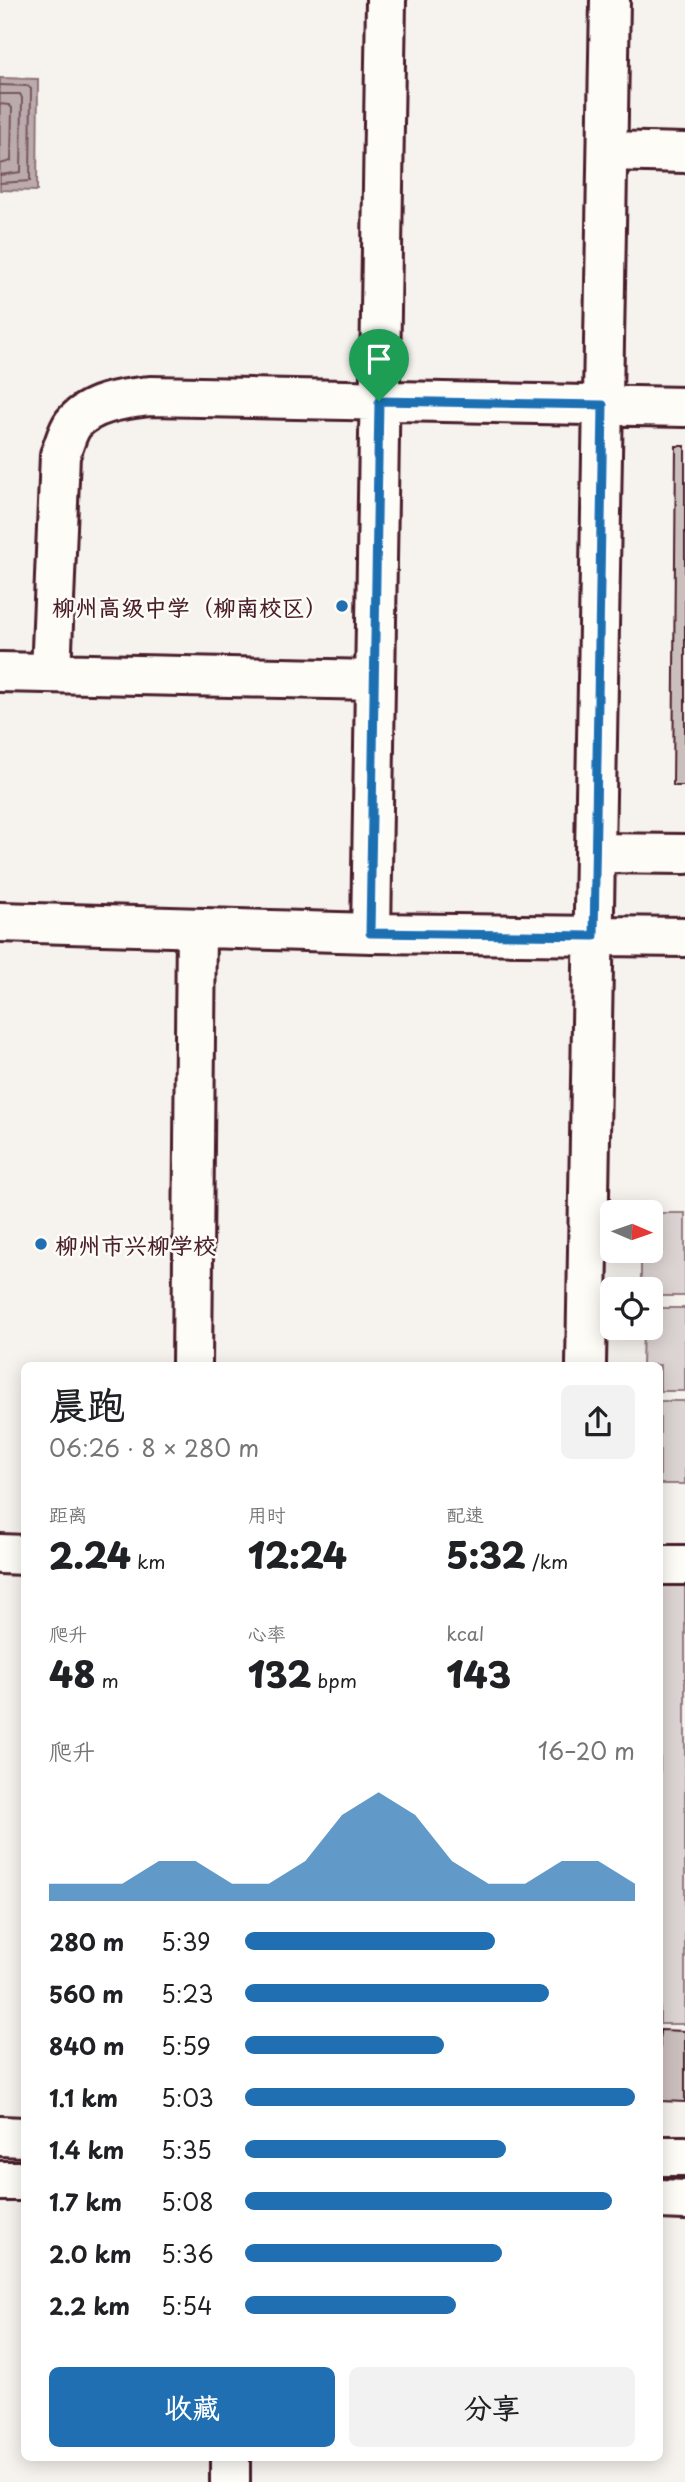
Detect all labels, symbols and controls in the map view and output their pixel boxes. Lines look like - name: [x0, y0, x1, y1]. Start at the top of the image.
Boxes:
- pin: [349, 329, 409, 401]
- icon: arrive: [360, 340, 398, 378]
- place label: 柳州高级中学（柳南校区）: [52, 589, 328, 624]
- marker: 柳州高级中学（柳南校区）: [334, 598, 350, 614]
- north arrow: [600, 1200, 663, 1264]
- map controls: [600, 1200, 663, 1340]
- place label: 柳州市兴柳学校: [55, 1227, 216, 1262]
- marker: 柳州市兴柳学校: [33, 1236, 49, 1252]
- button: locate: [600, 1277, 663, 1340]
- text: 晨跑: [49, 1375, 125, 1432]
- button: share: [561, 1385, 635, 1459]
- text: 06:26 · 8 × 280 m: [49, 1430, 259, 1465]
- text: 距离: [49, 1500, 87, 1528]
- text: 用时: [248, 1500, 286, 1528]
- text: 配速: [446, 1500, 484, 1528]
- text: 2.24: [49, 1528, 131, 1581]
- text: 12:24: [248, 1528, 347, 1581]
- text: 5:32: [446, 1528, 526, 1581]
- text: km: [131, 1547, 166, 1575]
- text: /km: [526, 1547, 568, 1575]
- text: 爬升: [49, 1619, 87, 1647]
- text: 心率: [248, 1619, 286, 1647]
- text: kcal: [446, 1619, 484, 1647]
- text: 48: [49, 1647, 95, 1700]
- text: 132: [248, 1647, 311, 1700]
- text: 143: [446, 1647, 511, 1700]
- text: m: [95, 1666, 119, 1694]
- text: bpm: [311, 1666, 357, 1694]
- text: 爬升: [49, 1733, 95, 1768]
- text: 16–20 m: [538, 1733, 635, 1768]
- text: 280 m: [49, 1924, 124, 1959]
- text: 5:39: [161, 1924, 211, 1959]
- text: 560 m: [49, 1976, 124, 2011]
- text: 5:23: [161, 1976, 214, 2011]
- text: 840 m: [49, 2028, 125, 2063]
- text: 5:59: [161, 2028, 211, 2063]
- text: 1.1 km: [49, 2080, 118, 2115]
- text: 5:03: [161, 2080, 214, 2115]
- text: 1.4 km: [49, 2132, 124, 2167]
- text: 5:35: [161, 2132, 212, 2167]
- text: 1.7 km: [49, 2184, 122, 2219]
- text: 5:08: [161, 2184, 214, 2219]
- text: 2.0 km: [49, 2236, 131, 2271]
- text: 5:36: [161, 2236, 214, 2271]
- text: 2.2 km: [49, 2288, 130, 2323]
- text: 5:54: [161, 2288, 212, 2323]
- button: 收藏: [49, 2367, 335, 2447]
- button: 分享: [349, 2367, 635, 2447]

